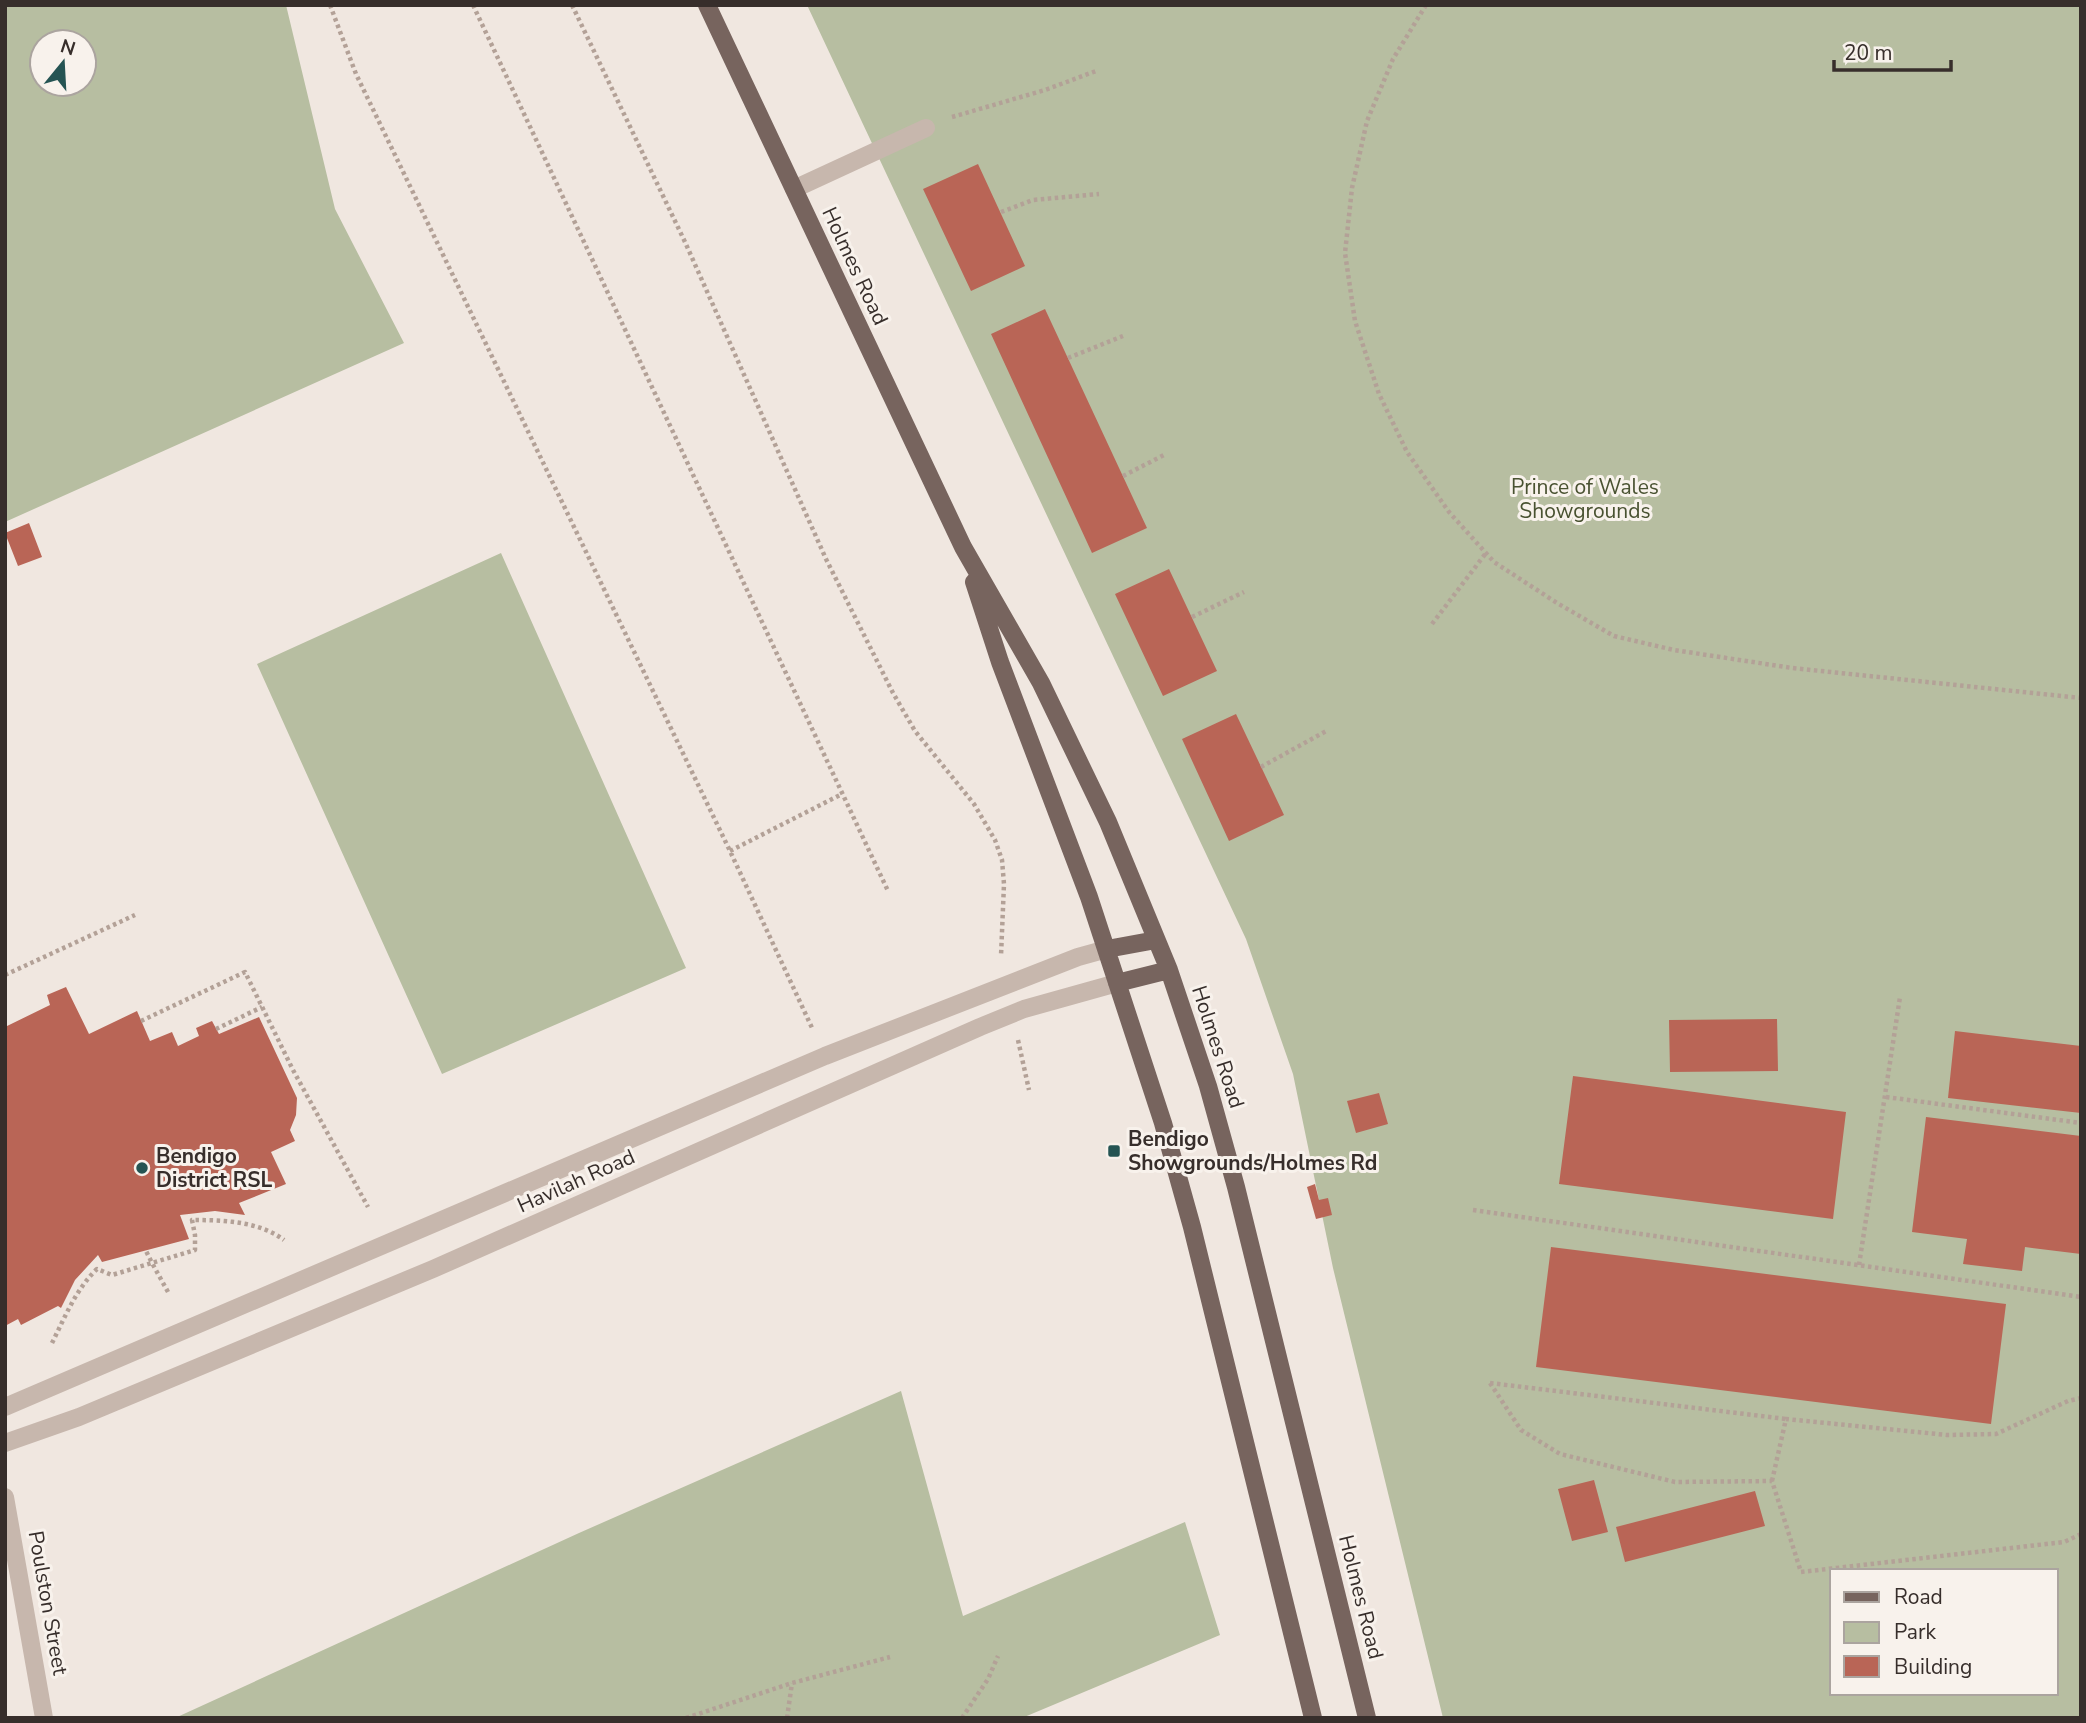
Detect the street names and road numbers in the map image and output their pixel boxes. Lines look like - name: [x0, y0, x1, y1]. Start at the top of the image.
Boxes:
- street label: Holmes Road: [815, 202, 895, 330]
- street label: Holmes Road: [1185, 982, 1251, 1112]
- street label: Havilah Road: [513, 1143, 639, 1219]
- street label: Poulston Street: [22, 1529, 75, 1678]
- street label: Holmes Road: [1332, 1532, 1390, 1662]

